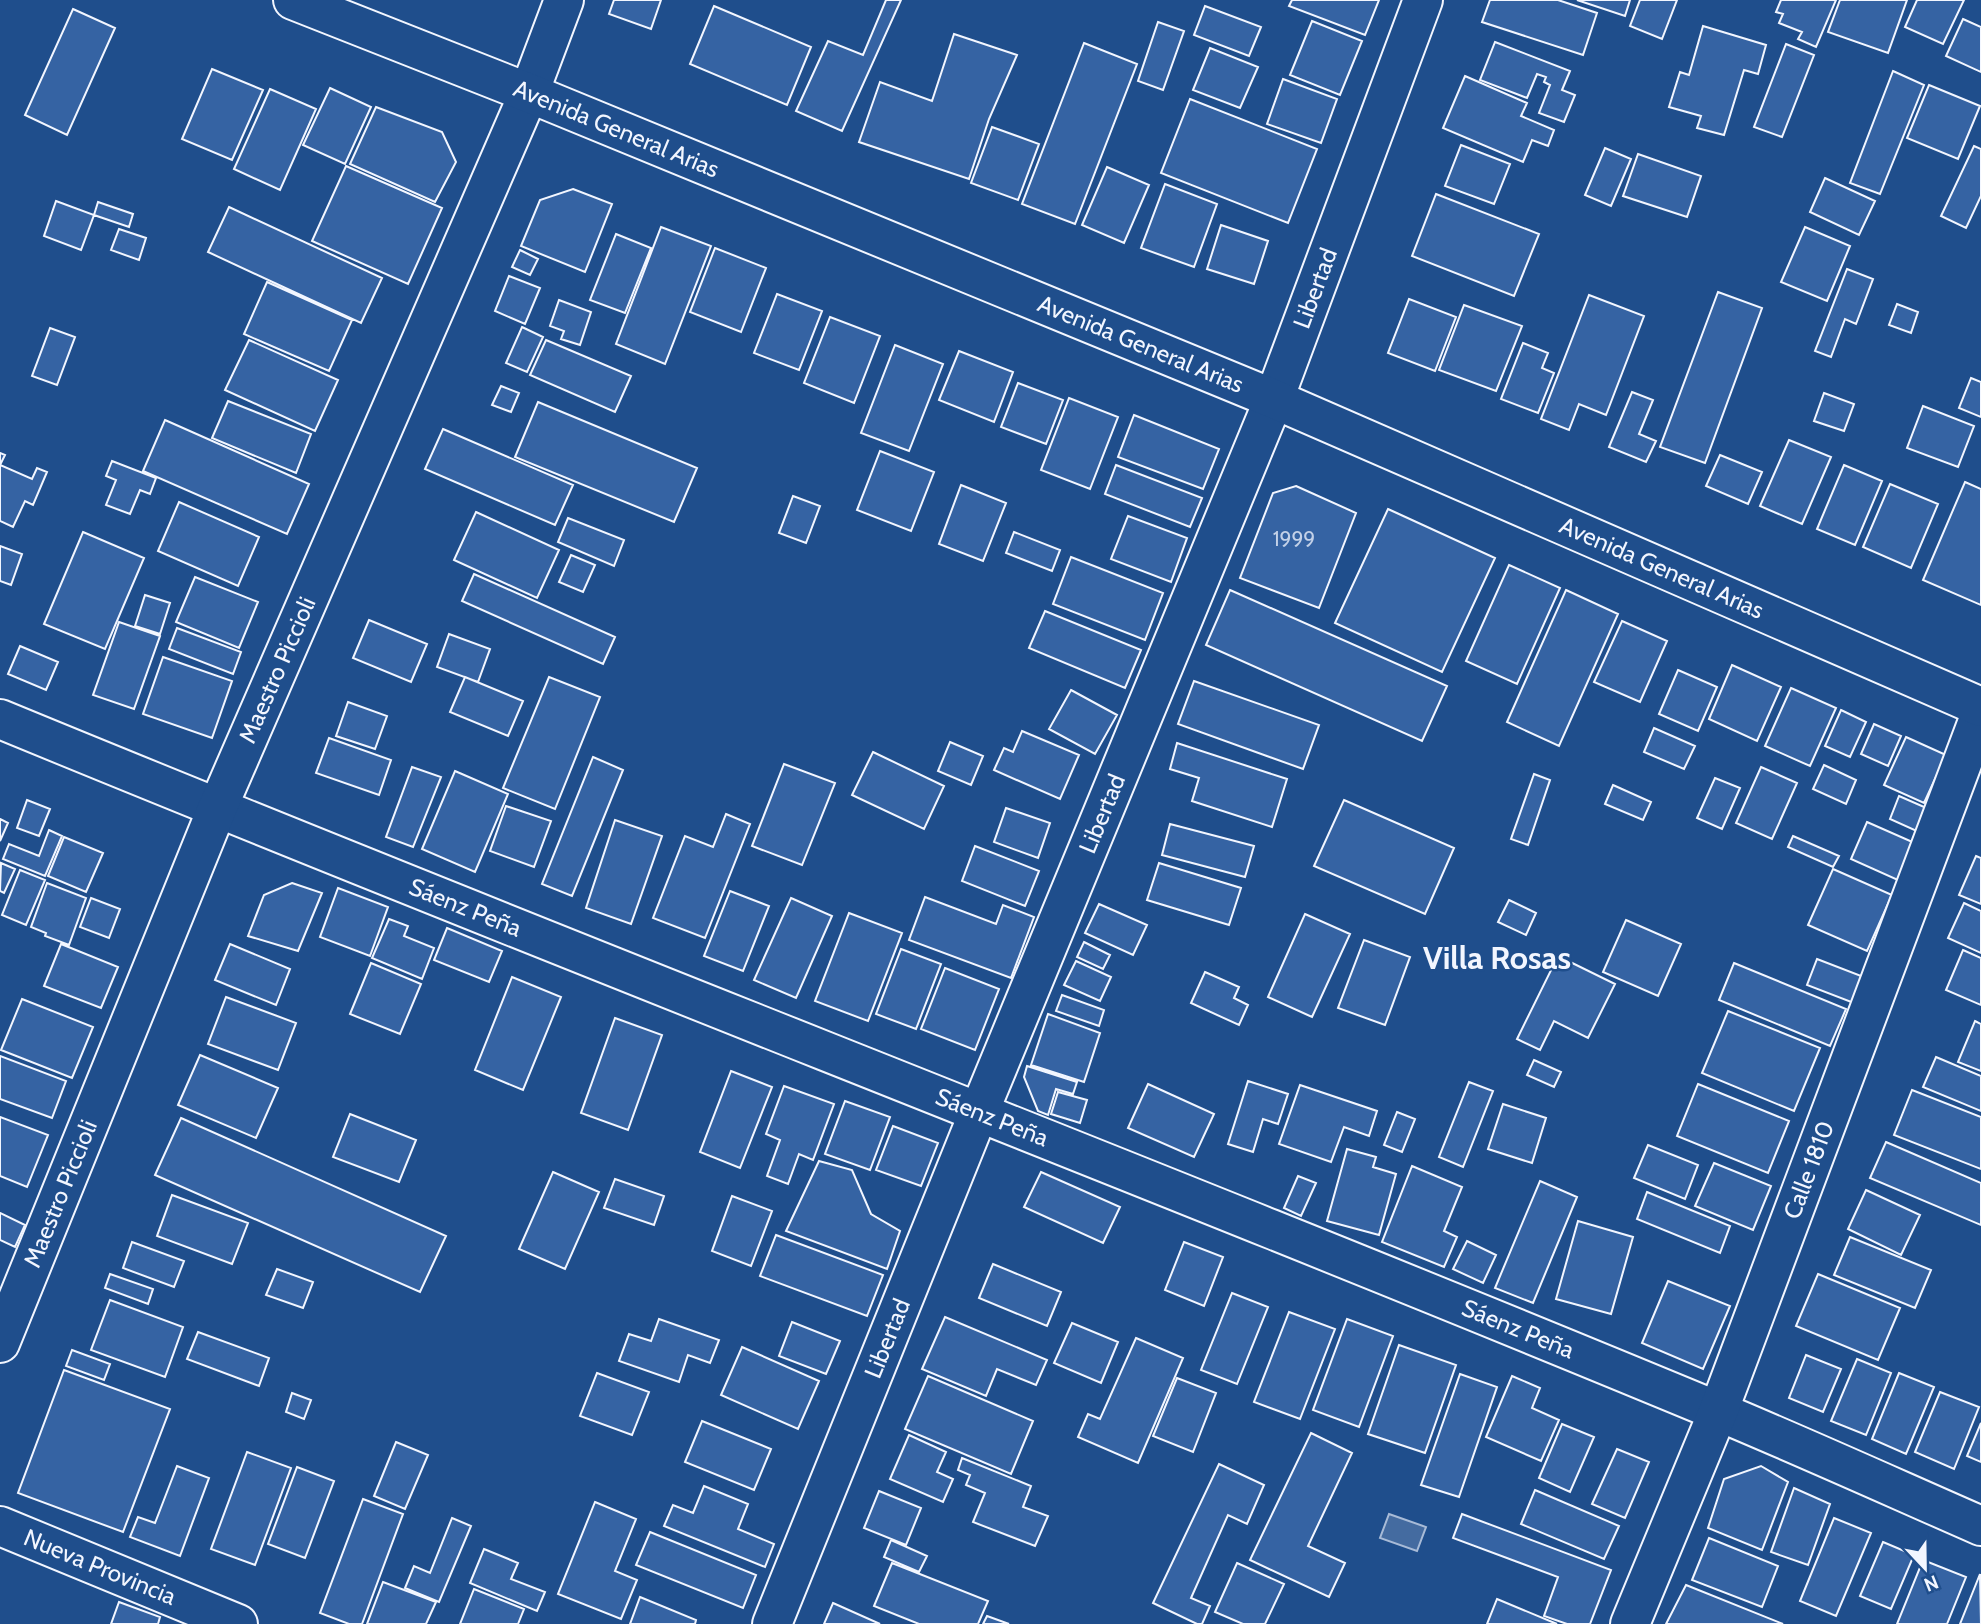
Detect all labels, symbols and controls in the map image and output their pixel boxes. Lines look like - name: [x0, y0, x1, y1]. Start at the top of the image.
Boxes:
- street label: Avenida General Arias: [509, 73, 724, 184]
- street label: Libertad: [1287, 244, 1343, 332]
- street label: Avenida General Arias: [1034, 289, 1248, 399]
- street label: Avenida General Arias: [1555, 510, 1768, 625]
- house number: 1999: [1273, 526, 1315, 551]
- street label: Maestro Piccioli: [233, 592, 322, 747]
- street label: Libertad: [1073, 770, 1131, 858]
- street label: Sáenz Peña: [405, 872, 526, 943]
- district label: Villa Rosas: [1423, 938, 1571, 977]
- street label: Sáenz Peña: [932, 1082, 1053, 1153]
- street label: Maestro Piccioli: [17, 1116, 103, 1272]
- street label: Calle 1810: [1777, 1117, 1840, 1223]
- street label: Sáenz Peña: [1458, 1293, 1579, 1365]
- street label: Libertad: [858, 1294, 916, 1382]
- street label: Nueva Provincia: [20, 1522, 181, 1611]
- north arrow: [1890, 1533, 1960, 1603]
- text: N: [1921, 1570, 1942, 1596]

